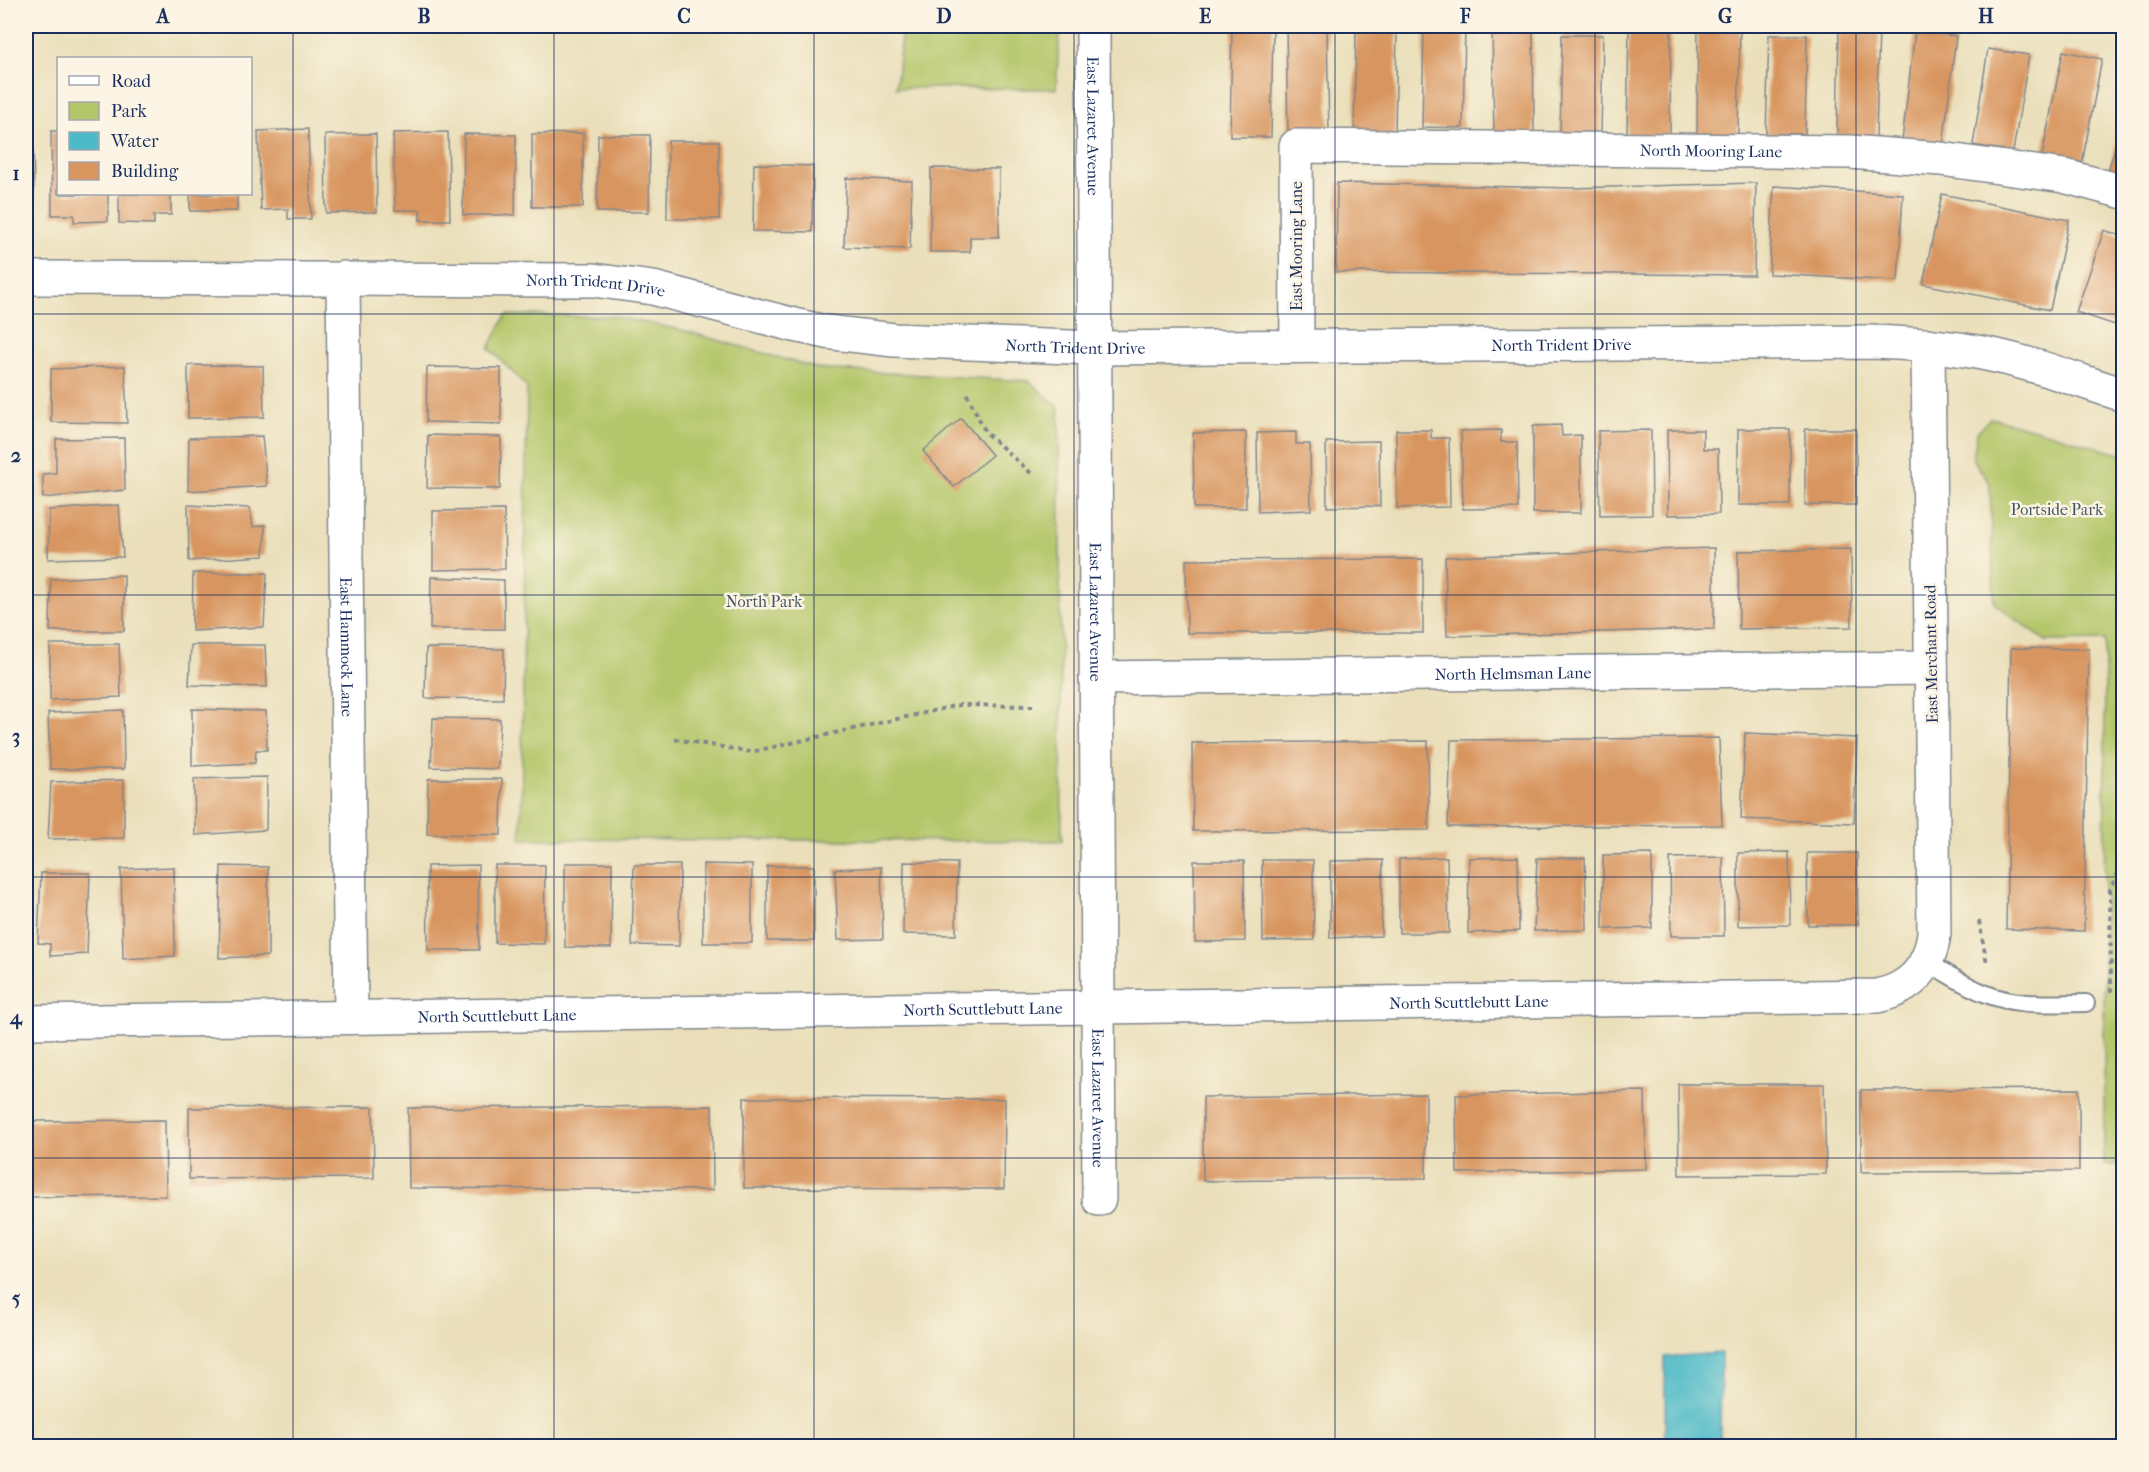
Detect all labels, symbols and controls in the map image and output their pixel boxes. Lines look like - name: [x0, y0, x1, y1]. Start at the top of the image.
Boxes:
- text: A: [155, 5, 171, 28]
- text: B: [417, 5, 431, 28]
- text: C: [677, 5, 691, 28]
- text: D: [936, 5, 952, 28]
- text: E: [1199, 5, 1211, 28]
- text: F: [1459, 5, 1471, 28]
- text: G: [1718, 5, 1732, 28]
- text: H: [1978, 5, 1994, 28]
- street label: East Lazaret Avenue: [1084, 56, 1103, 196]
- legend: [57, 57, 252, 195]
- text: Road: [111, 71, 151, 92]
- text: Park: [111, 101, 148, 122]
- text: Water: [110, 131, 159, 152]
- street label: North Mooring Lane: [1640, 140, 1782, 161]
- text: Building: [111, 161, 179, 182]
- text: 1: [12, 162, 20, 185]
- street label: East Mooring Lane: [1287, 181, 1306, 311]
- street label: North Trident Drive: [526, 270, 668, 300]
- street label: North Trident Drive: [1491, 334, 1632, 354]
- street label: North Trident Drive: [1005, 335, 1146, 358]
- text: 2: [11, 444, 21, 467]
- park label: Portside Park: [2011, 500, 2104, 519]
- street label: East Lazaret Avenue: [1086, 542, 1106, 682]
- street label: East Hammock Lane: [337, 577, 357, 717]
- street label: East Merchant Road: [1920, 584, 1942, 723]
- park label: North Park: [726, 592, 803, 611]
- street label: North Helmsman Lane: [1435, 663, 1591, 683]
- text: 3: [12, 725, 20, 748]
- street label: North Scuttlebutt Lane: [1389, 991, 1549, 1012]
- street label: North Scuttlebutt Lane: [903, 998, 1063, 1019]
- street label: North Scuttlebutt Lane: [417, 1005, 577, 1026]
- text: 4: [9, 1006, 23, 1030]
- street label: East Lazaret Avenue: [1089, 1028, 1108, 1168]
- text: 5: [12, 1287, 21, 1310]

